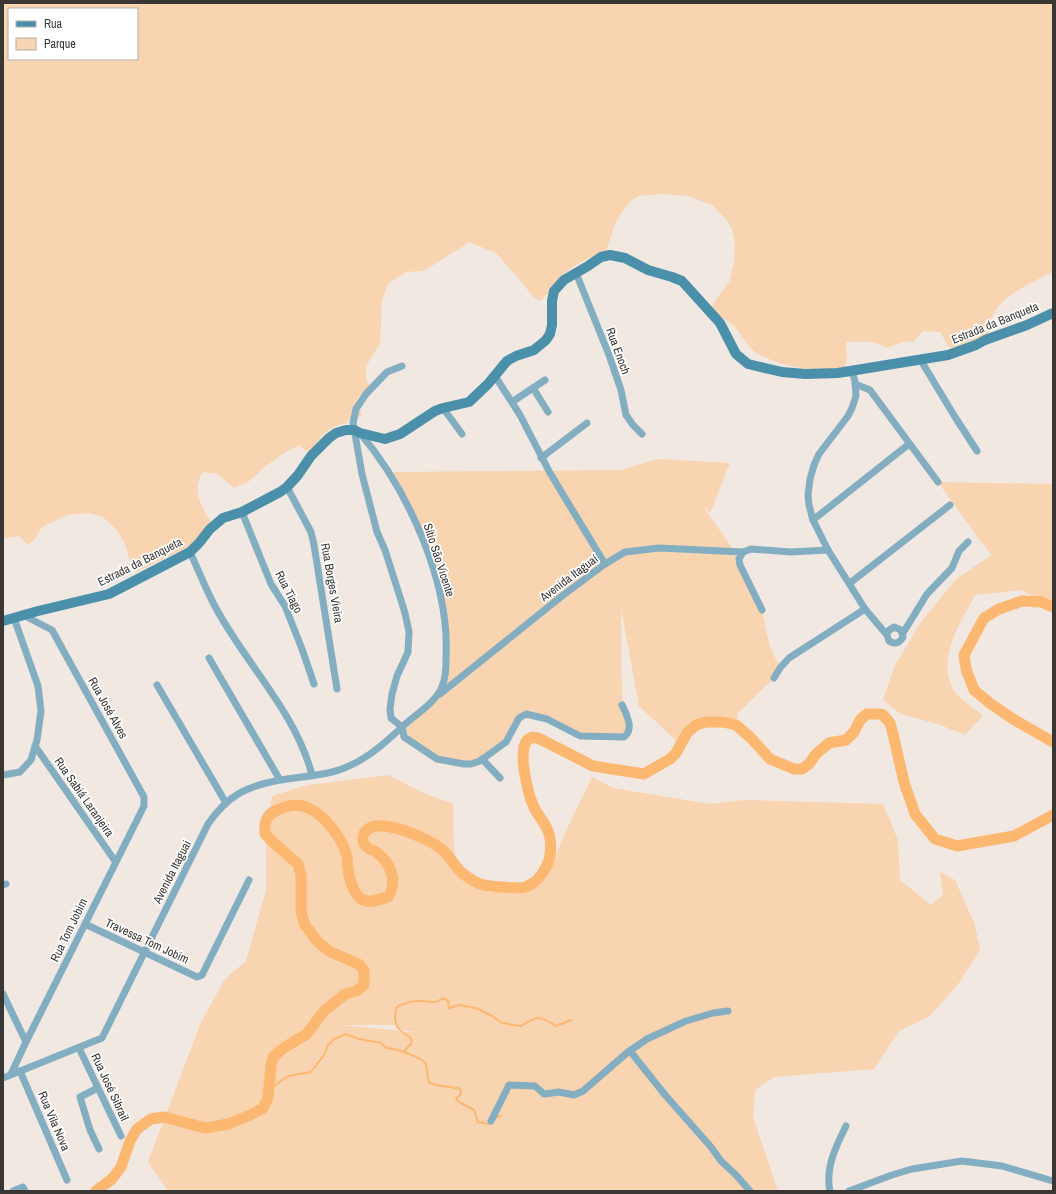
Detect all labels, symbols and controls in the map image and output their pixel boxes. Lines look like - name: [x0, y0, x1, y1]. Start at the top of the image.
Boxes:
- legend: [8, 8, 138, 60]
- text: Rua: [44, 16, 63, 32]
- text: Parque: [44, 36, 76, 52]
- street label: Estrada da Banqueta: [949, 298, 1041, 348]
- street label: Rua Enoch: [602, 325, 634, 377]
- street label: Sítio São Vicente: [420, 521, 458, 599]
- street label: Estrada da Banqueta: [95, 534, 185, 590]
- street label: Rua Borges Vieira: [317, 542, 347, 625]
- street label: Avenida Itaguaí: [536, 551, 601, 606]
- street label: Rua Tiago: [272, 568, 306, 616]
- street label: Rua José Alves: [85, 674, 131, 742]
- street label: Rua Sabiá Laranjeira: [51, 754, 118, 840]
- street label: Avenida Itaguai: [149, 838, 195, 907]
- street label: Rua Tom Jobim: [47, 896, 91, 964]
- street label: Travessa Tom Jobim: [102, 915, 192, 967]
- street label: Rua José Sibrail: [87, 1051, 133, 1123]
- street label: Rua Vila Nova: [34, 1089, 74, 1154]

